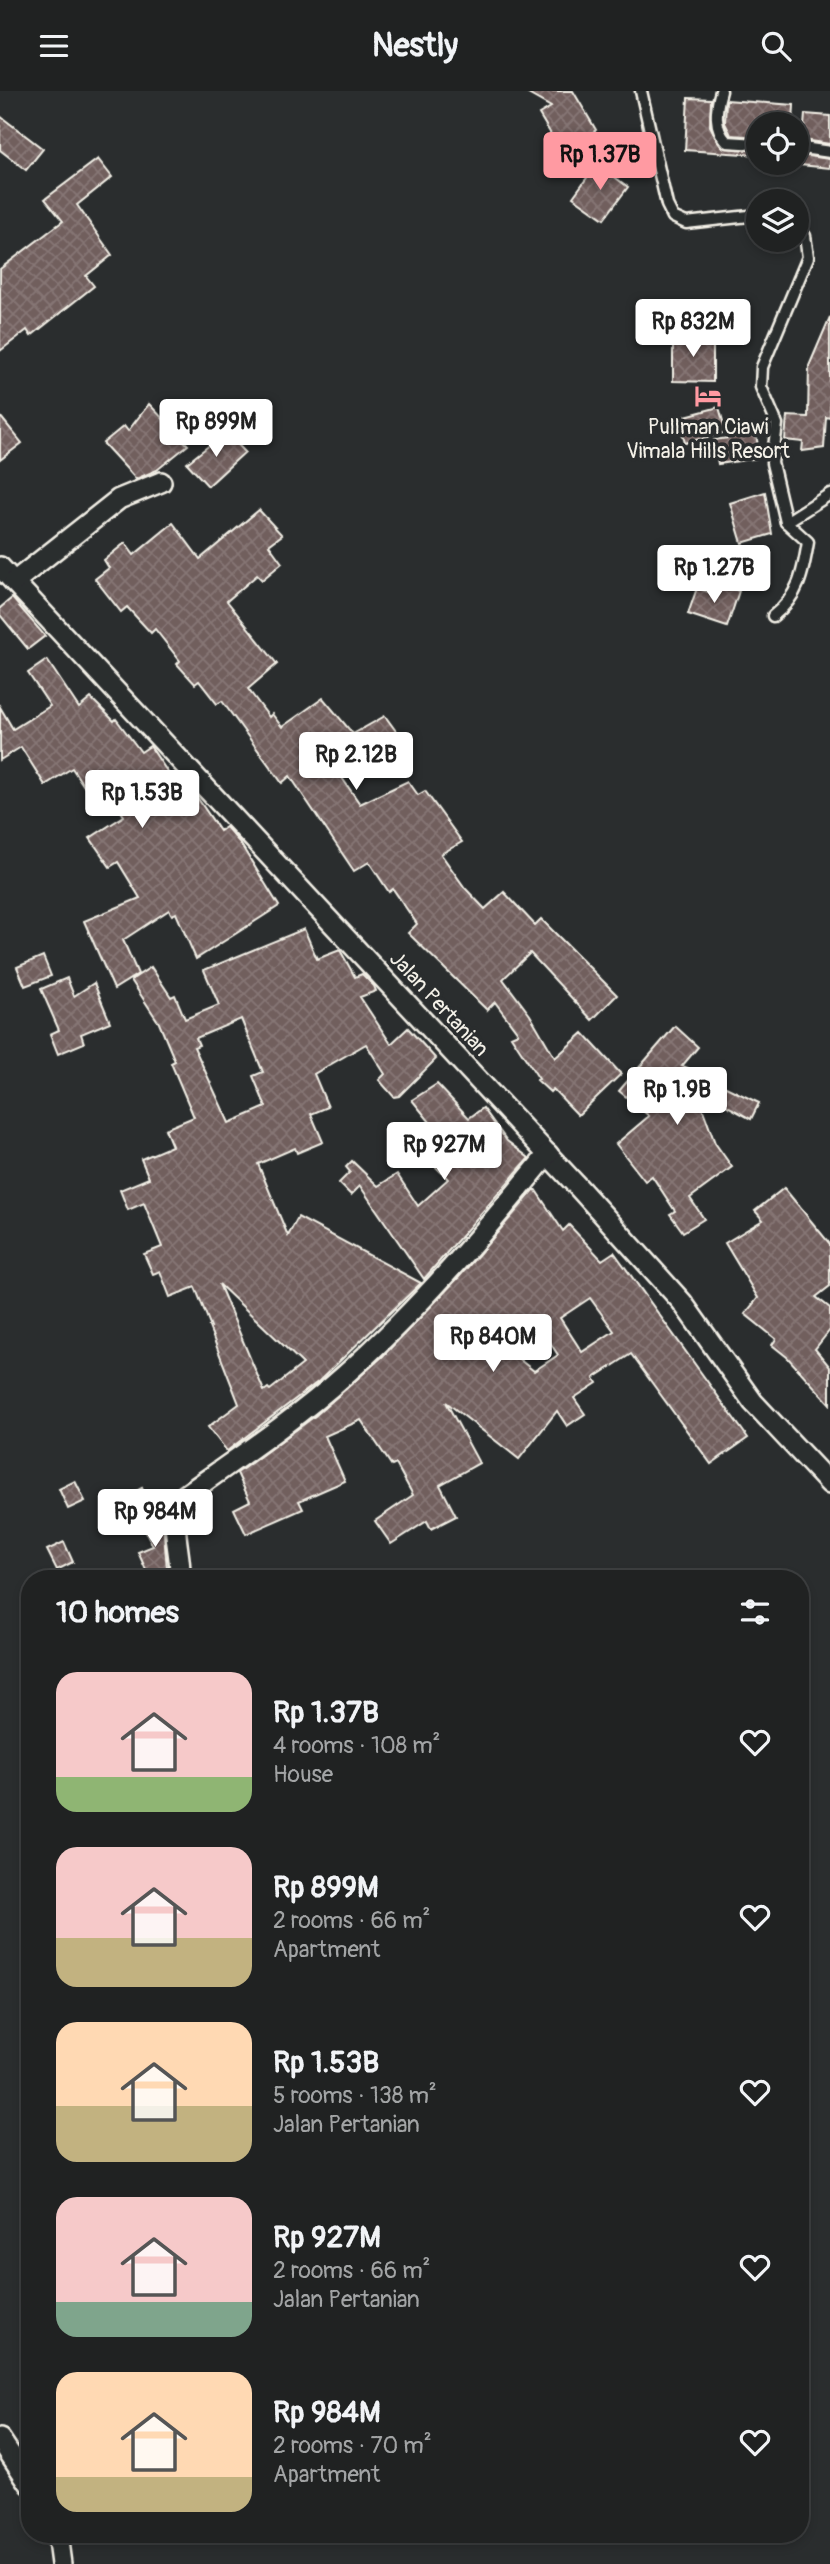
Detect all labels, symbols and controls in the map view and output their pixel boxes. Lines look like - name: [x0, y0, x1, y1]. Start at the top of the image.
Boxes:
- text: Nestly: [372, 26, 458, 66]
- icon: menu: [35, 27, 73, 65]
- icon: search: [757, 27, 795, 65]
- map controls: [746, 112, 809, 252]
- button: locate: [746, 112, 809, 175]
- pin: Rp 1.37B: [528, 133, 672, 192]
- text: Rp 1.37B: [559, 140, 641, 169]
- button: layers: [746, 189, 809, 252]
- pin: Rp 832M: [628, 299, 758, 359]
- text: Rp 832M: [651, 307, 735, 336]
- hotel icon: Pullman Ciawi Vimala Hills Resort: [693, 381, 723, 411]
- pin: Rp 899M: [151, 399, 281, 459]
- text: Rp 899M: [175, 407, 257, 436]
- place label: Pullman Ciawi Vimala Hills Resort: [626, 414, 790, 465]
- pin: Rp 1.27B: [642, 545, 786, 605]
- text: Rp 1.27B: [673, 553, 755, 582]
- pin: Rp 2.12B: [284, 733, 428, 792]
- text: Rp 2.12B: [315, 740, 397, 769]
- pin: Rp 1.53B: [70, 771, 214, 830]
- text: Rp 1.53B: [101, 778, 183, 807]
- street label: Jalan Pertanian: [383, 946, 495, 1062]
- pin: Rp 1.9B: [612, 1067, 742, 1127]
- text: Rp 1.9B: [643, 1075, 711, 1104]
- pin: Rp 927M: [379, 1123, 509, 1182]
- text: Rp 927M: [403, 1130, 485, 1159]
- pin: Rp 840M: [428, 1315, 558, 1374]
- text: Rp 840M: [450, 1322, 536, 1351]
- pin: Rp 984M: [90, 1489, 220, 1549]
- text: Rp 984M: [114, 1497, 196, 1526]
- icon: filters: [736, 1593, 774, 1631]
- text: 10 homes: [56, 1594, 179, 1631]
- text: Rp 1.37B: [273, 1694, 379, 1731]
- icon: home: [112, 1700, 196, 1784]
- icon: heart: [736, 1723, 774, 1761]
- text: 4 rooms · 108 m²: [273, 1731, 440, 1760]
- text: House: [273, 1760, 333, 1789]
- text: Rp 899M: [273, 1869, 379, 1906]
- icon: home: [112, 1875, 196, 1959]
- icon: heart: [736, 1898, 774, 1936]
- text: 2 rooms · 66 m²: [273, 1906, 430, 1935]
- text: Apartment: [273, 1935, 380, 1964]
- text: Rp 1.53B: [273, 2044, 379, 2081]
- icon: home: [112, 2050, 196, 2134]
- icon: heart: [736, 2073, 774, 2111]
- text: 5 rooms · 138 m²: [273, 2081, 437, 2110]
- text: Jalan Pertanian: [273, 2110, 420, 2139]
- text: Rp 927M: [273, 2219, 381, 2256]
- icon: home: [112, 2225, 196, 2309]
- icon: heart: [736, 2248, 774, 2286]
- text: 2 rooms · 66 m²: [273, 2256, 430, 2285]
- text: Jalan Pertanian: [273, 2285, 420, 2314]
- text: Rp 984M: [273, 2394, 381, 2431]
- icon: home: [112, 2400, 196, 2484]
- icon: heart: [736, 2423, 774, 2461]
- text: 2 rooms · 70 m²: [273, 2431, 432, 2460]
- text: Apartment: [273, 2460, 380, 2489]

